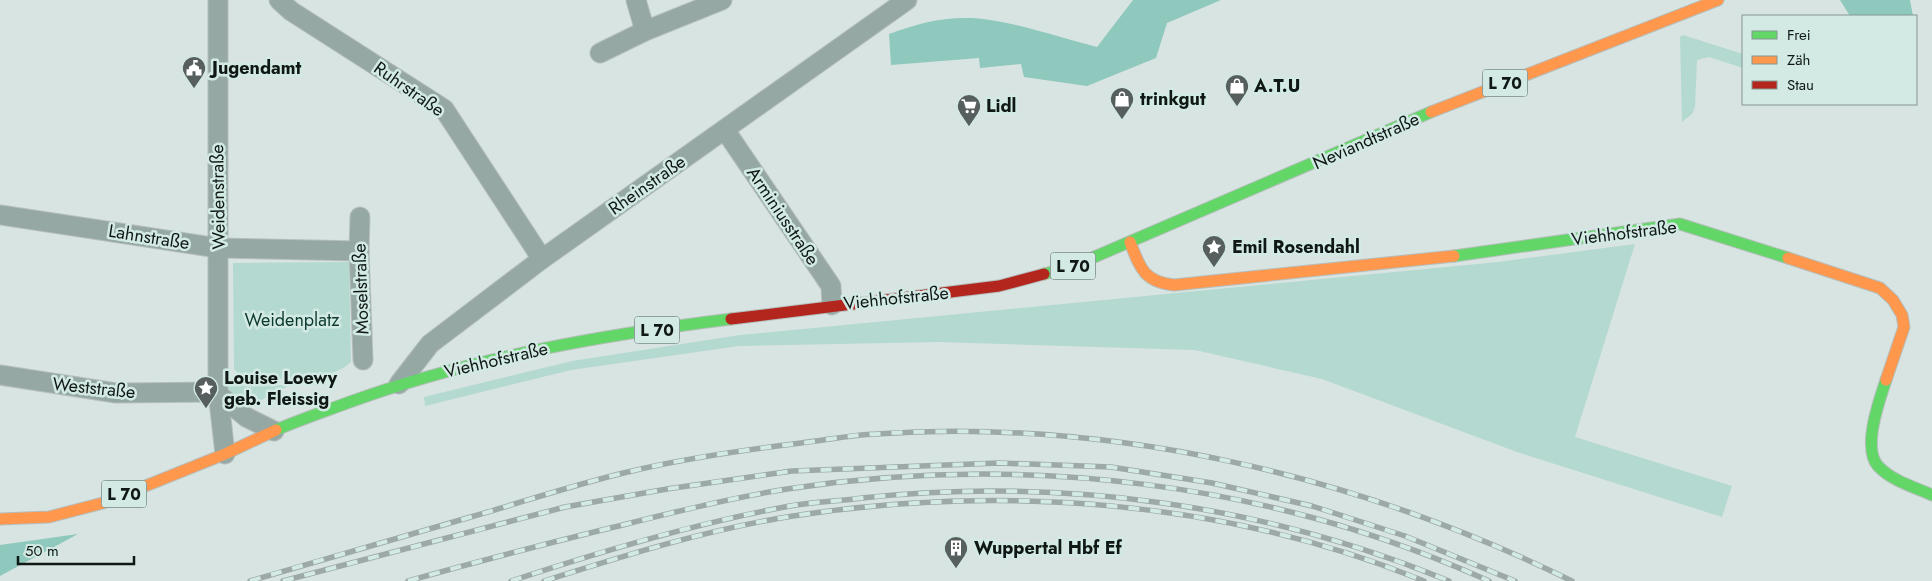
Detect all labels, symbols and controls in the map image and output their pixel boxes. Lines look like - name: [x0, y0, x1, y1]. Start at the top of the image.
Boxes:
- legend: [1742, 15, 1917, 105]
- text: Frei: [1787, 24, 1811, 46]
- text: Zäh: [1787, 49, 1810, 71]
- public building icon: Jugendamt: [181, 55, 207, 89]
- place label: Jugendamt: [209, 55, 302, 81]
- street label: Ruhrstraße: [368, 55, 450, 123]
- road number: L 70: [1482, 70, 1528, 96]
- shop icon: A.T.U: [1224, 73, 1250, 107]
- place label: A.T.U: [1253, 73, 1300, 99]
- text: Stau: [1787, 74, 1814, 96]
- shop icon: trinkgut: [1109, 86, 1135, 120]
- place label: trinkgut: [1140, 86, 1206, 112]
- supermarket icon: Lidl: [956, 93, 982, 127]
- place label: Lidl: [986, 93, 1016, 119]
- street label: Neviandtstraße: [1309, 106, 1423, 176]
- street label: Weidenstraße: [204, 144, 232, 250]
- street label: Rheinstraße: [603, 149, 691, 221]
- street label: Arminiusstraße: [740, 162, 826, 270]
- street label: Viehhofstraße: [1570, 214, 1678, 252]
- street label: Lahnstraße: [107, 218, 191, 256]
- place icon: Emil Rosendahl: [1201, 234, 1227, 268]
- place label: Emil Rosendahl: [1232, 234, 1360, 260]
- street label: Moselstraße: [346, 243, 376, 335]
- road number: L 70: [1050, 252, 1096, 280]
- street label: Viehhofstraße: [842, 280, 950, 316]
- park label: Weidenplatz: [245, 307, 340, 333]
- road number: L 70: [634, 316, 680, 344]
- street label: Viehhofstraße: [442, 335, 550, 385]
- place label: Louise Loewy geb. Fleissig: [224, 365, 338, 412]
- street label: Weststraße: [51, 371, 137, 405]
- place icon: Louise Loewy geb. Fleissig: [193, 375, 219, 409]
- road number: L 70: [102, 480, 146, 508]
- scale bar: [18, 534, 134, 566]
- building icon: Wuppertal Hbf Ef: [943, 535, 969, 569]
- place label: Wuppertal Hbf Ef: [974, 535, 1123, 561]
- text: 50 m: [25, 540, 59, 562]

